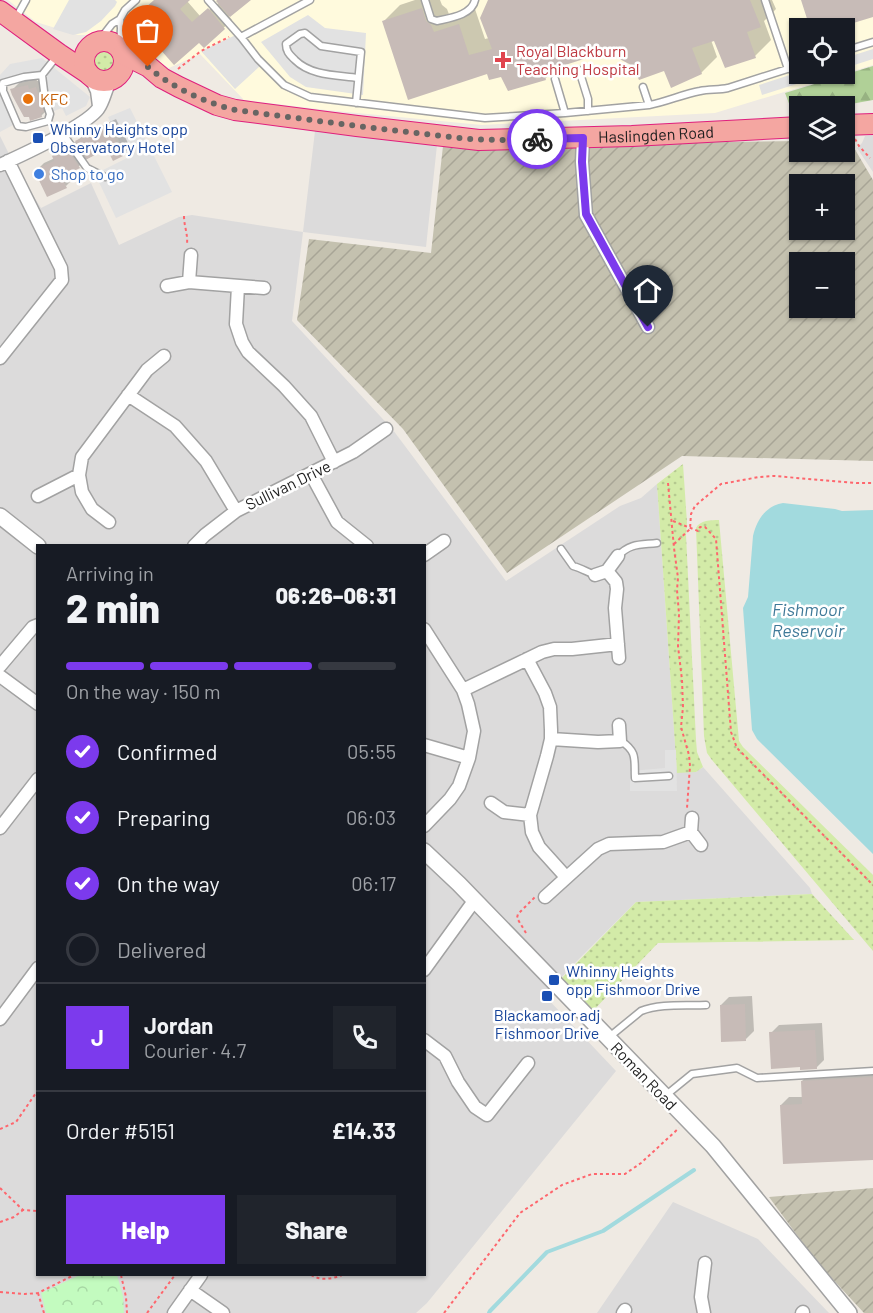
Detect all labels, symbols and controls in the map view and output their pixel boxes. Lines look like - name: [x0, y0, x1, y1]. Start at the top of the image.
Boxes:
- pin: [122, 5, 173, 67]
- icon: bag: [131, 14, 164, 47]
- map controls: [789, 18, 855, 318]
- button: locate: [789, 18, 855, 84]
- place label: Royal Blackburn Teaching Hospital: [516, 41, 640, 78]
- marker: Royal Blackburn Teaching Hospital: [494, 51, 512, 69]
- place label: KFC: [40, 89, 69, 108]
- marker: KFC: [21, 92, 35, 106]
- button: layers: [789, 96, 855, 162]
- courier: [507, 109, 567, 169]
- place label: Whinny Heights opp Observatory Hotel: [50, 119, 188, 156]
- street label: Haslingden Road: [598, 122, 714, 146]
- icon: bike: [521, 123, 554, 156]
- marker: Whinny Heights opp Observatory Hotel: [31, 131, 45, 145]
- place label: Shop to go: [51, 164, 124, 183]
- marker: Shop to go: [32, 167, 46, 181]
- button: +: [789, 174, 855, 240]
- button: −: [789, 252, 855, 318]
- pin: [622, 265, 673, 327]
- icon: home: [631, 274, 664, 307]
- street label: Sullivan Drive: [242, 456, 333, 513]
- text: Arriving in: [66, 561, 154, 585]
- text: 06:26–06:31: [275, 582, 396, 608]
- text: 2 min: [66, 584, 160, 631]
- water label: Fishmoor Reservoir: [772, 598, 845, 641]
- text: On the way · 150 m: [66, 679, 221, 703]
- icon: check: [66, 735, 99, 768]
- text: Confirmed: [117, 738, 217, 764]
- text: 05:55: [347, 739, 396, 763]
- icon: check: [66, 801, 99, 834]
- text: Preparing: [117, 804, 210, 830]
- text: 06:03: [346, 805, 396, 829]
- icon: check: [66, 867, 99, 900]
- text: On the way: [117, 870, 220, 896]
- text: 06:17: [351, 871, 396, 895]
- text: Delivered: [117, 936, 206, 962]
- place label: Whinny Heights opp Fishmoor Drive: [566, 961, 700, 998]
- marker: Whinny Heights opp Fishmoor Drive: [547, 973, 561, 987]
- marker: Blackamoor adj Fishmoor Drive: [540, 989, 554, 1003]
- place label: Blackamoor adj Fishmoor Drive: [494, 1005, 600, 1042]
- button: phone: [333, 1006, 396, 1069]
- text: Jordan: [144, 1012, 213, 1038]
- text: J: [91, 1024, 104, 1050]
- text: Courier · 4.7: [144, 1038, 246, 1062]
- street label: Roman Road: [607, 1038, 681, 1114]
- text: Order #5151: [66, 1117, 175, 1143]
- text: £14.33: [332, 1117, 396, 1143]
- button: Help: [66, 1195, 225, 1264]
- button: Share: [237, 1195, 396, 1264]

